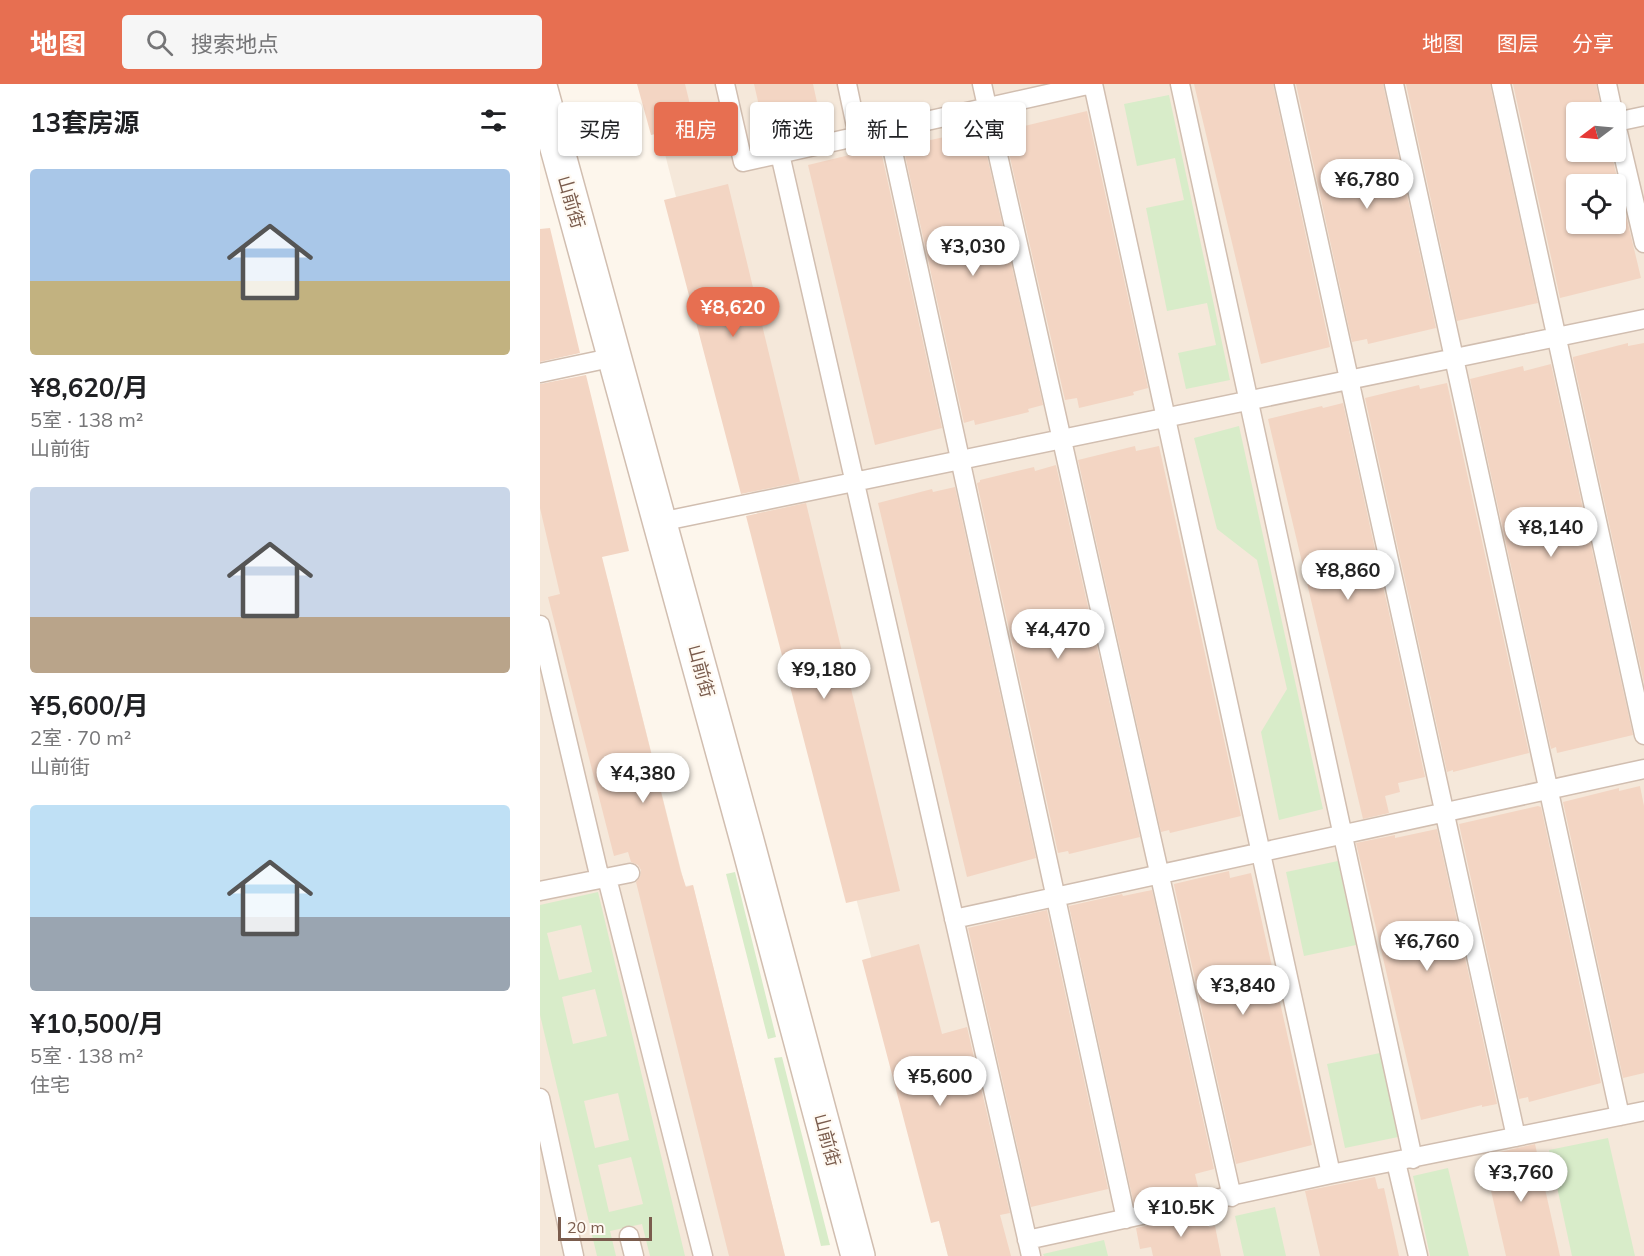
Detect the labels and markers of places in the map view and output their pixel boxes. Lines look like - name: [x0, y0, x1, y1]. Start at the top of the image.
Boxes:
- pin: ¥6,780: [1318, 159, 1416, 210]
- pin: ¥3,030: [924, 226, 1022, 277]
- pin: ¥8,620: [684, 287, 782, 338]
- pin: ¥8,140: [1502, 507, 1600, 558]
- pin: ¥8,860: [1299, 550, 1397, 601]
- pin: ¥4,470: [1009, 609, 1107, 660]
- pin: ¥9,180: [775, 649, 873, 700]
- pin: ¥4,380: [594, 753, 692, 804]
- pin: ¥6,760: [1378, 921, 1476, 972]
- pin: ¥3,840: [1194, 965, 1292, 1016]
- pin: ¥5,600: [891, 1056, 989, 1107]
- pin: ¥3,760: [1472, 1152, 1570, 1203]
- pin: ¥10.5K: [1132, 1187, 1230, 1238]

